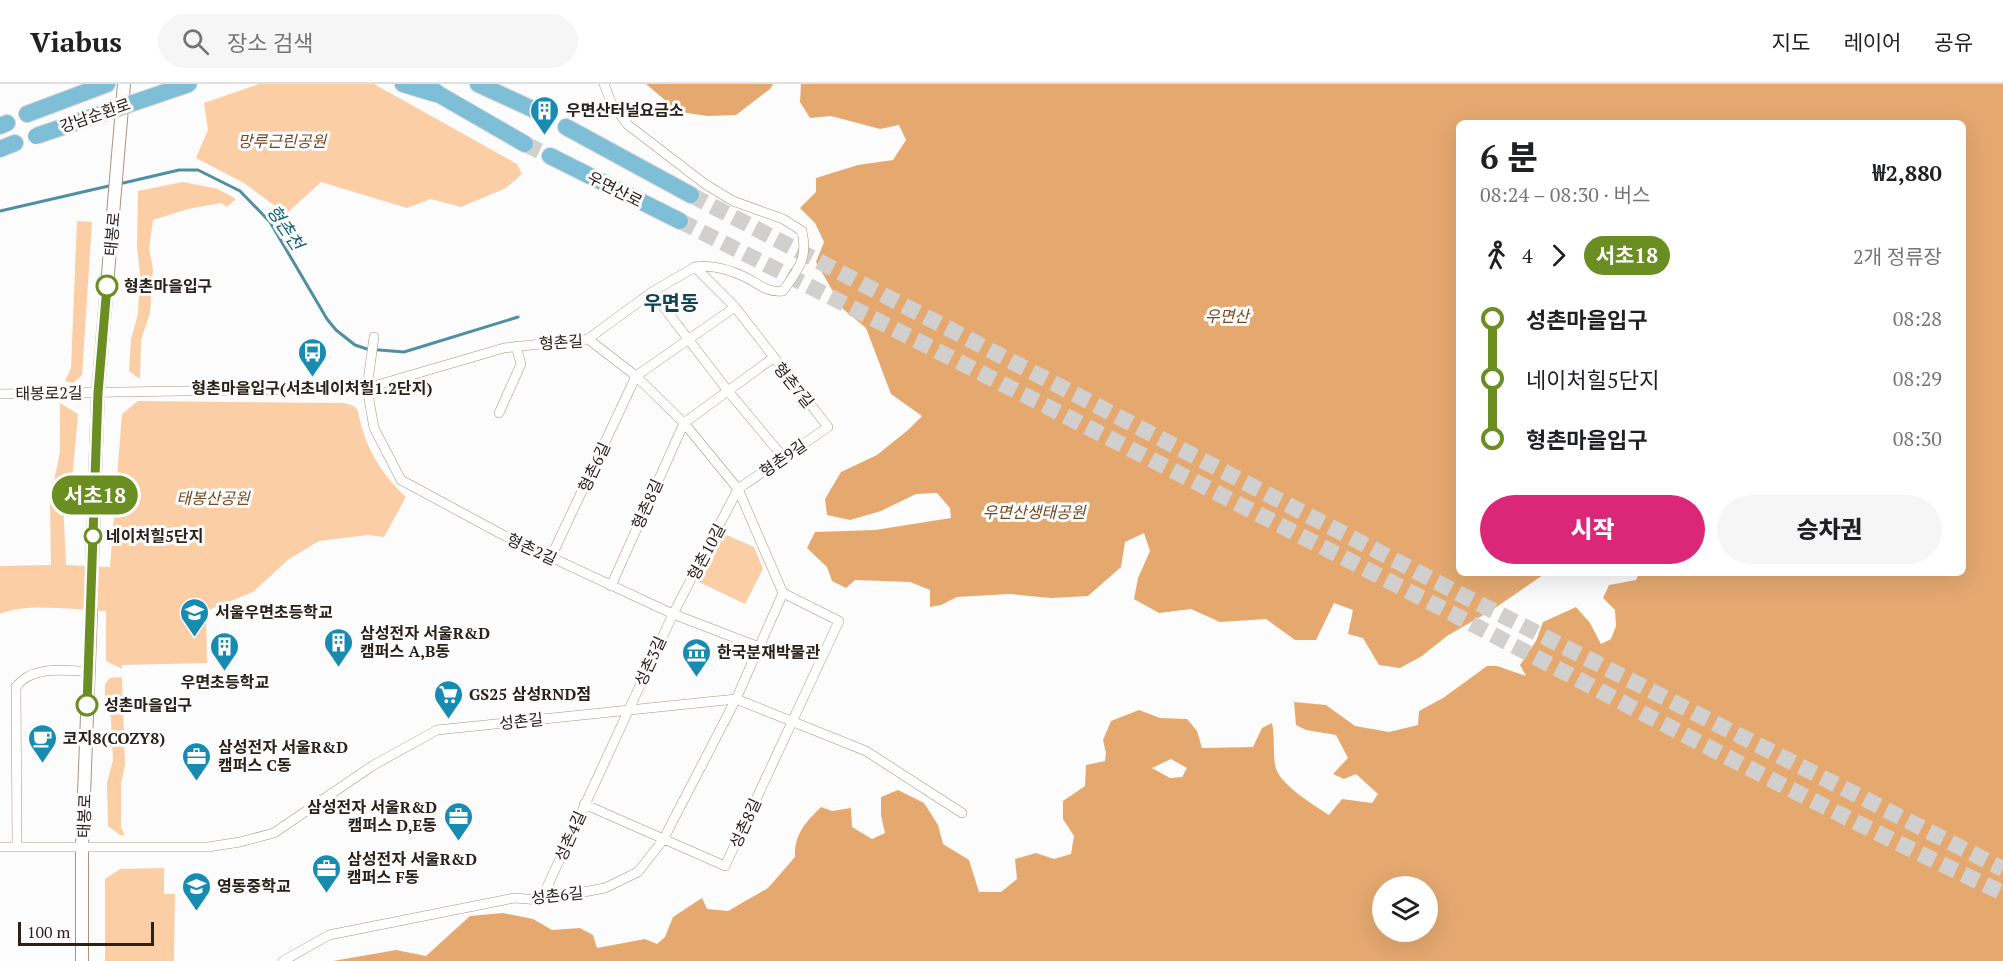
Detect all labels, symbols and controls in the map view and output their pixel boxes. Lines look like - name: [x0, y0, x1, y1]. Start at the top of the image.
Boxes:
- search box: [158, 14, 578, 68]
- text: Viabus: [30, 23, 122, 60]
- icon: search: [179, 25, 212, 58]
- text: 장소 검색: [227, 28, 313, 57]
- text: 지도: [1772, 28, 1810, 56]
- text: 레이어: [1843, 28, 1901, 56]
- text: 공유: [1934, 28, 1973, 56]
- street label: 강남순환로: [57, 93, 134, 137]
- building icon: 우면산터널요금소: [529, 94, 561, 136]
- place label: 우면산터널요금소: [566, 99, 684, 121]
- park label: 망루근린공원: [238, 130, 327, 152]
- text: 6 분: [1480, 135, 1538, 178]
- text: ₩2,880: [1873, 158, 1942, 187]
- street label: 우면산로: [584, 166, 646, 212]
- text: 08:24 – 08:30 · 버스: [1480, 181, 1650, 208]
- water label: 형촌천: [262, 200, 311, 256]
- street label: 태봉로: [99, 211, 125, 257]
- icon: walk: [1480, 239, 1513, 272]
- icon: forward: [1542, 239, 1575, 272]
- text: 서초18: [1596, 241, 1658, 269]
- text: 4: [1522, 242, 1533, 269]
- text: 2개 정류장: [1853, 243, 1942, 270]
- marker: 형촌마을입구: [96, 275, 118, 297]
- place label: 형촌마을입구: [124, 275, 212, 297]
- district label: 우면동: [643, 289, 699, 316]
- park label: 우면산: [1205, 305, 1251, 327]
- text: 성촌마을입구: [1526, 305, 1647, 334]
- text: 08:28: [1893, 305, 1942, 332]
- street label: 형촌길: [538, 329, 584, 355]
- bus stop icon: 형촌마을입구(서초네이처힐1.2단지): [296, 336, 328, 378]
- street label: 형촌7길: [769, 358, 819, 412]
- text: 네이처힐5단지: [1526, 365, 1659, 394]
- text: 08:29: [1893, 365, 1942, 392]
- place label: 형촌마을입구(서초네이처힐1.2단지): [192, 377, 432, 399]
- street label: 태봉로2길: [15, 381, 83, 405]
- text: 형촌마을입구: [1526, 425, 1647, 454]
- text: 08:30: [1893, 425, 1942, 452]
- street label: 형촌9길: [755, 434, 811, 482]
- street label: 형촌6길: [573, 438, 615, 496]
- street label: 형촌8길: [626, 475, 668, 533]
- line badge: 서초18: [53, 476, 137, 514]
- text: 서초18: [64, 481, 126, 509]
- park label: 태봉산공원: [176, 487, 251, 509]
- button: 시작: [1480, 495, 1705, 564]
- button: 승차권: [1717, 495, 1942, 564]
- park label: 우면산생태공원: [982, 501, 1087, 523]
- street label: 형촌10길: [682, 520, 730, 584]
- place label: 네이처힐5단지: [106, 525, 203, 547]
- marker: 네이처힐5단지: [84, 527, 102, 545]
- street label: 형촌2길: [503, 528, 561, 570]
- school or university icon: 서울우면초등학교: [178, 596, 210, 638]
- place label: 서울우면초등학교: [215, 601, 333, 623]
- place label: 삼성전자 서울R&D 캠퍼스 A,B동: [360, 622, 490, 662]
- building icon: 삼성전자 서울R&D 캠퍼스 A,B동: [323, 626, 355, 668]
- building icon: 우면초등학교: [209, 630, 241, 672]
- street label: 성촌3길: [629, 632, 671, 690]
- museum icon: 한국분재박물관: [680, 636, 712, 678]
- place label: 한국분재박물관: [717, 641, 820, 663]
- place label: 우면초등학교: [181, 671, 269, 693]
- supermarket icon: GS25 삼성RND점: [432, 678, 464, 720]
- place label: GS25 삼성RND점: [469, 683, 591, 705]
- marker: 성촌마을입구: [76, 694, 98, 716]
- place label: 성촌마을입구: [104, 694, 192, 716]
- street label: 성촌길: [498, 708, 544, 734]
- cafe icon: 코지8(COZY8): [26, 722, 58, 764]
- place label: 코지8(COZY8): [63, 727, 165, 749]
- place label: 삼성전자 서울R&D 캠퍼스 C동: [218, 736, 348, 776]
- office icon: 삼성전자 서울R&D 캠퍼스 C동: [181, 740, 213, 782]
- street label: 태봉로: [72, 793, 96, 838]
- street label: 성촌8길: [724, 794, 766, 852]
- place label: 삼성전자 서울R&D 캠퍼스 D,E동: [307, 796, 437, 836]
- office icon: 삼성전자 서울R&D 캠퍼스 D,E동: [442, 800, 474, 842]
- street label: 성촌4길: [549, 807, 591, 865]
- place label: 삼성전자 서울R&D 캠퍼스 F동: [347, 848, 477, 888]
- office icon: 삼성전자 서울R&D 캠퍼스 F동: [310, 852, 342, 894]
- school or university icon: 영동중학교: [180, 870, 212, 912]
- place label: 영동중학교: [217, 875, 291, 897]
- map controls: [1372, 876, 1438, 942]
- button: layers: [1372, 876, 1438, 942]
- street label: 성촌6길: [530, 881, 584, 909]
- scale bar: [18, 919, 154, 946]
- text: 100 m: [27, 921, 70, 943]

